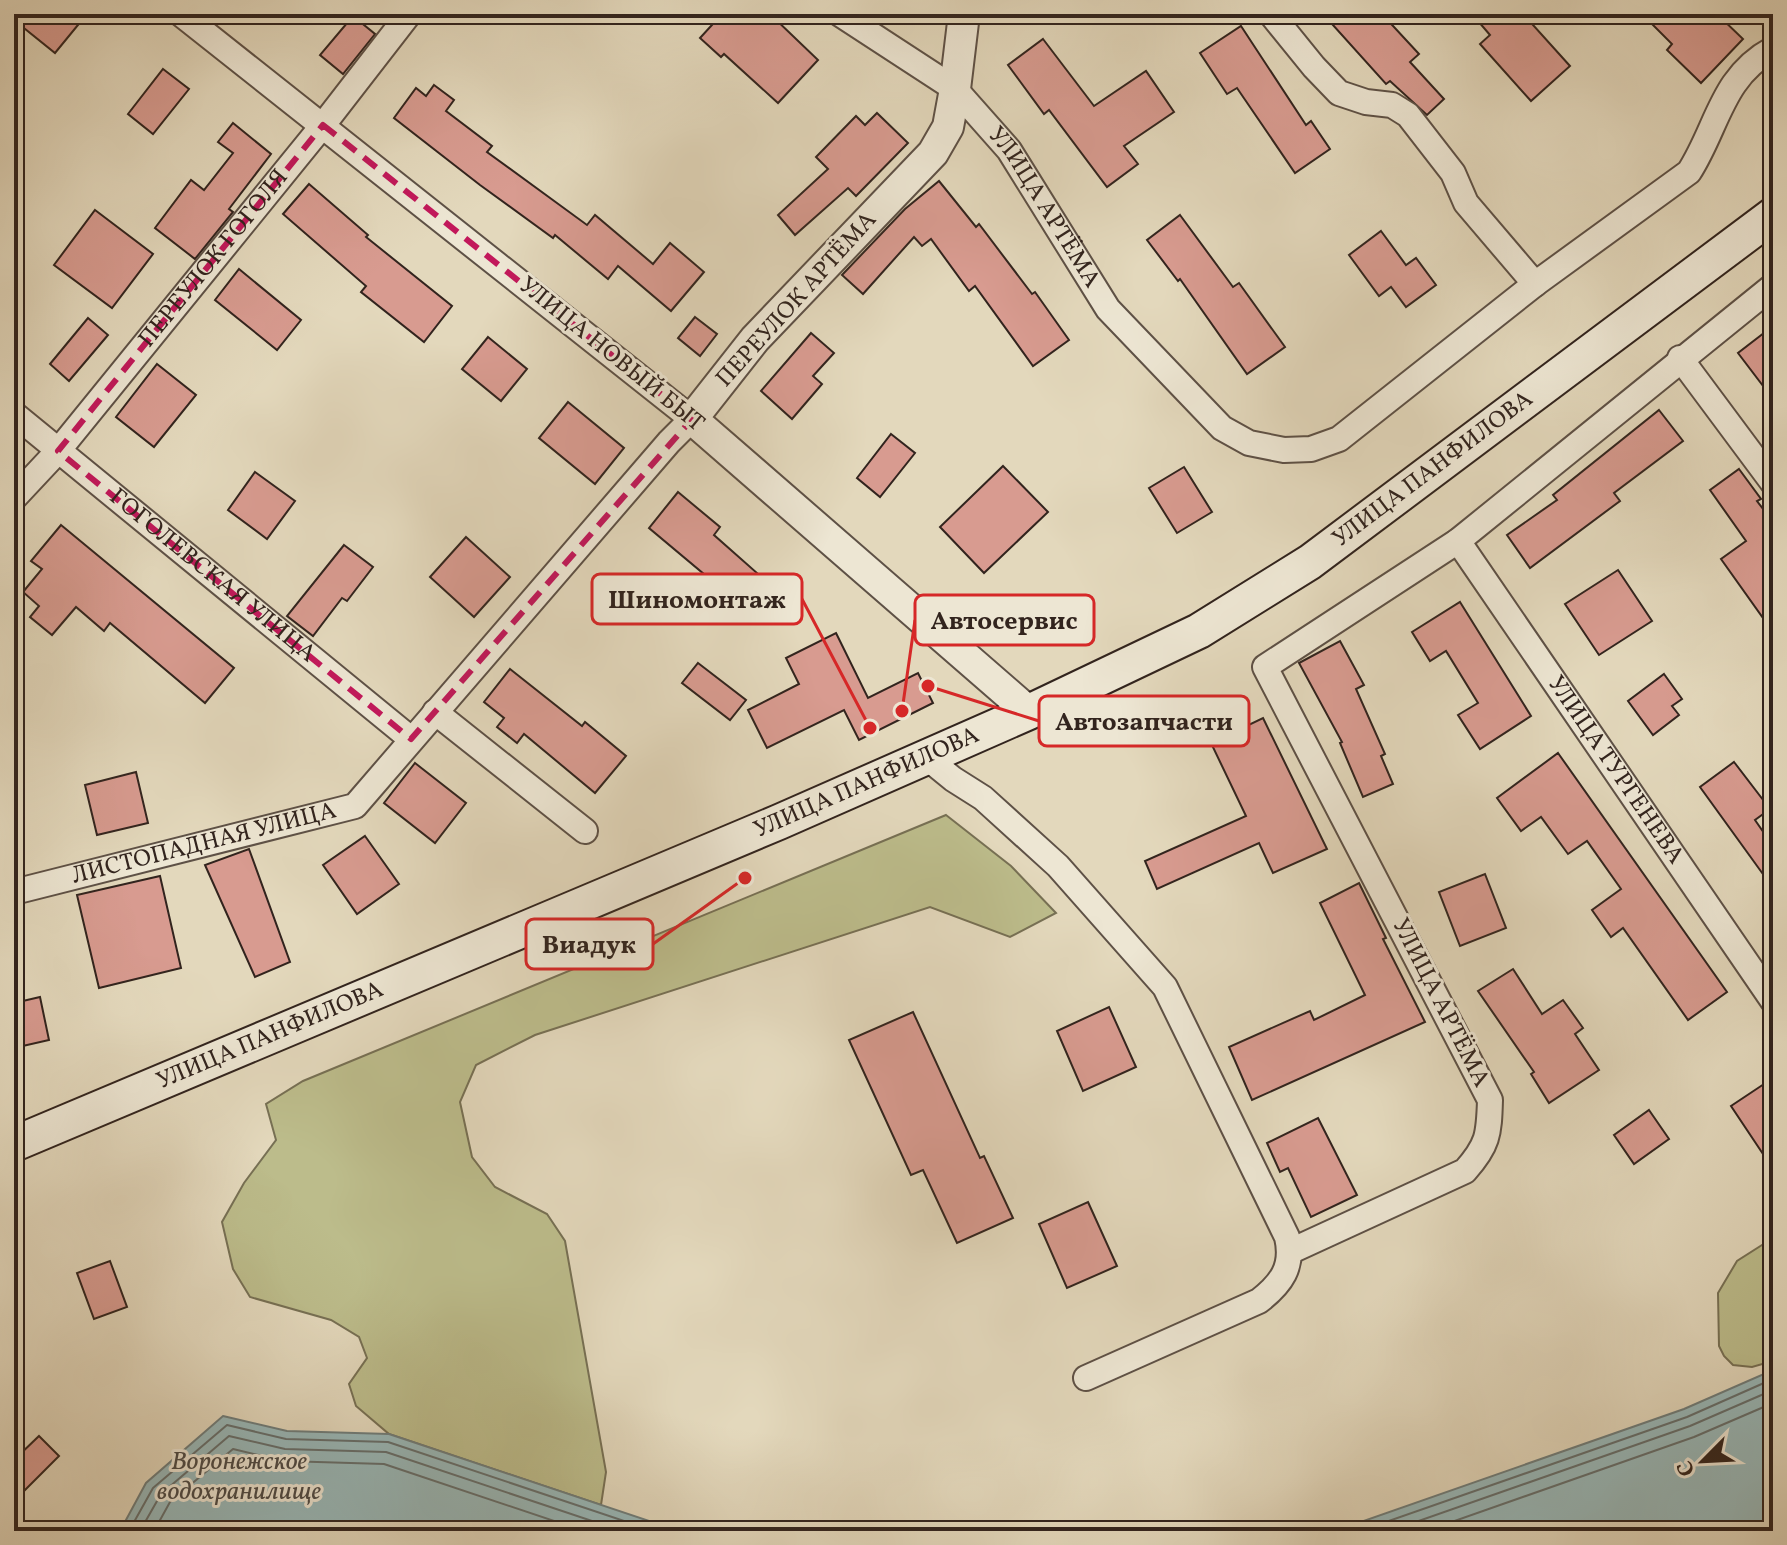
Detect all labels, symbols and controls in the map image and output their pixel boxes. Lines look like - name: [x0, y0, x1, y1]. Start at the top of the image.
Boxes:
- street label: УЛИЦА АРТЁМА: [979, 119, 1108, 295]
- street label: ПЕРЕУЛОК ГОГОЛЯ: [131, 162, 297, 355]
- street label: ПЕРЕУЛОК АРТЁМА: [709, 204, 885, 395]
- street label: УЛИЦА НОВЫЙ БЫТ: [511, 269, 711, 441]
- street label: УЛИЦА ПАНФИЛОВА: [1326, 383, 1541, 556]
- street label: ГОГОЛЕВСКАЯ УЛИЦА: [101, 481, 323, 671]
- callout: Шиномонтаж: [592, 574, 802, 624]
- text: Шиномонтаж: [608, 583, 786, 619]
- callout: Автосервис: [915, 595, 1094, 645]
- text: Автосервис: [930, 604, 1078, 640]
- street label: УЛИЦА ТУРГЕНЕВА: [1538, 669, 1692, 871]
- callout: Автозапчасти: [1039, 696, 1249, 746]
- text: Автозапчасти: [1055, 705, 1233, 741]
- street label: УЛИЦА ПАНФИЛОВА: [749, 719, 985, 848]
- street label: ЛИСТОПАДНАЯ УЛИЦА: [68, 794, 340, 894]
- street label: УЛИЦА АРТЁМА: [1383, 913, 1497, 1094]
- callout: Виадук: [526, 919, 653, 969]
- text: Виадук: [542, 928, 637, 964]
- street label: УЛИЦА ПАНФИЛОВА: [152, 973, 389, 1099]
- north arrow: [1663, 1421, 1743, 1501]
- water label: Воронежское водохранилище: [157, 1444, 321, 1510]
- text: С: [1670, 1455, 1704, 1481]

